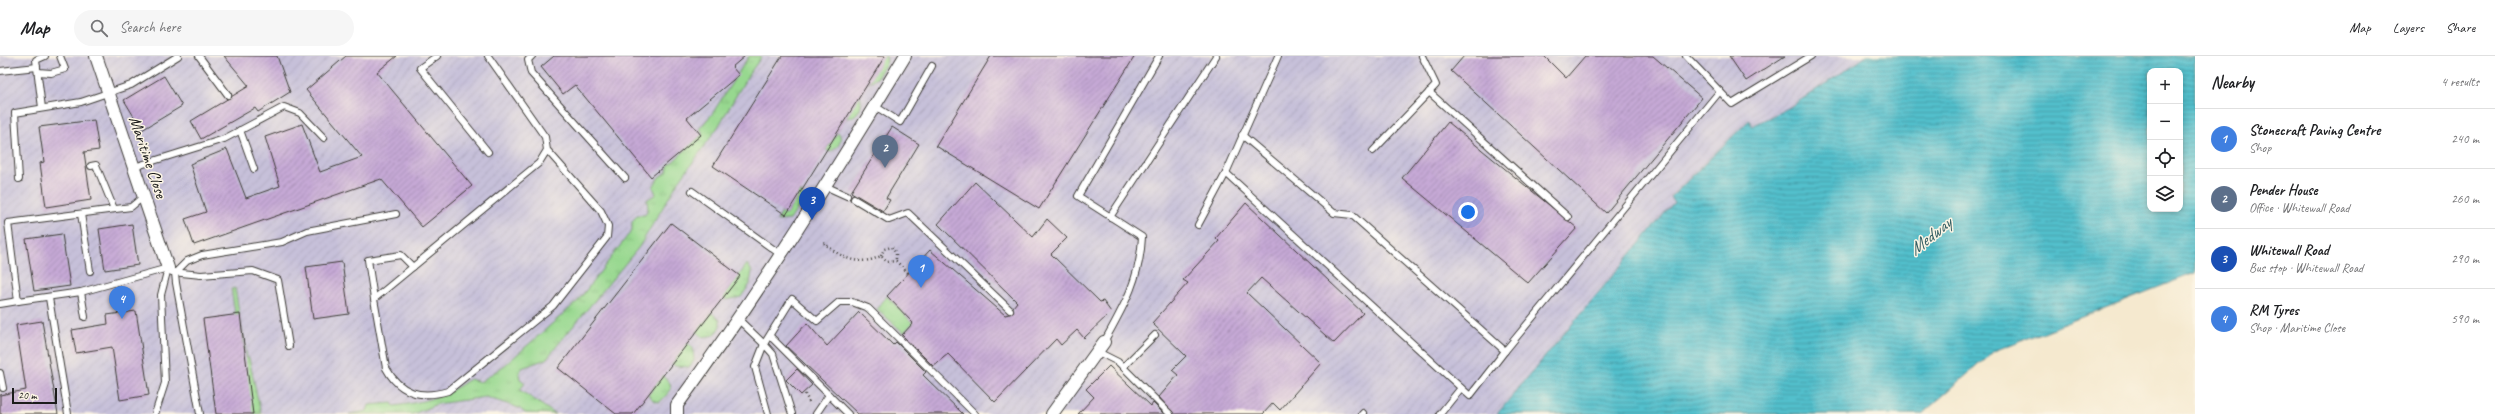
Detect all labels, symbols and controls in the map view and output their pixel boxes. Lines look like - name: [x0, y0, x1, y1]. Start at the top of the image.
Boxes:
- search box: [74, 10, 354, 46]
- text: Map: [20, 16, 50, 40]
- icon: search: [88, 17, 110, 39]
- text: Search here: [120, 18, 181, 37]
- text: Map: [2349, 19, 2371, 36]
- text: Layers: [2393, 19, 2424, 36]
- text: Share: [2446, 19, 2475, 36]
- map controls: [2147, 68, 2183, 212]
- button: +: [2147, 68, 2183, 104]
- text: Nearby: [2211, 72, 2254, 93]
- text: 4 results: [2441, 74, 2479, 90]
- button: −: [2147, 104, 2183, 140]
- street label: Maritime Close: [124, 113, 172, 202]
- text: Stonecraft Paving Centre: [2249, 121, 2380, 140]
- text: 1: [2221, 131, 2227, 147]
- text: 240 m: [2451, 131, 2479, 147]
- pin: 2: [872, 135, 898, 168]
- button: locate: [2147, 140, 2183, 176]
- text: Shop: [2249, 140, 2271, 156]
- button: layers: [2147, 176, 2183, 212]
- text: Pender House: [2249, 181, 2318, 200]
- pin: 3: [799, 187, 825, 220]
- text: 2: [2221, 191, 2227, 207]
- text: 260 m: [2451, 191, 2479, 207]
- text: Office · Whitewall Road: [2249, 200, 2350, 216]
- your location: [1458, 202, 1478, 222]
- water label: Medway: [1904, 210, 1958, 260]
- text: Whitewall Road: [2249, 241, 2329, 260]
- text: 3: [2221, 251, 2227, 267]
- text: 290 m: [2451, 251, 2479, 267]
- pin: 1: [908, 255, 934, 288]
- text: Bus stop · Whitewall Road: [2249, 260, 2363, 276]
- pin: 4: [109, 286, 135, 319]
- text: RM Tyres: [2249, 301, 2299, 320]
- text: 4: [2221, 311, 2227, 327]
- text: 590 m: [2451, 311, 2479, 327]
- text: Shop · Maritime Close: [2249, 320, 2345, 336]
- scale bar: [12, 386, 57, 405]
- text: 20 m: [18, 388, 37, 402]

